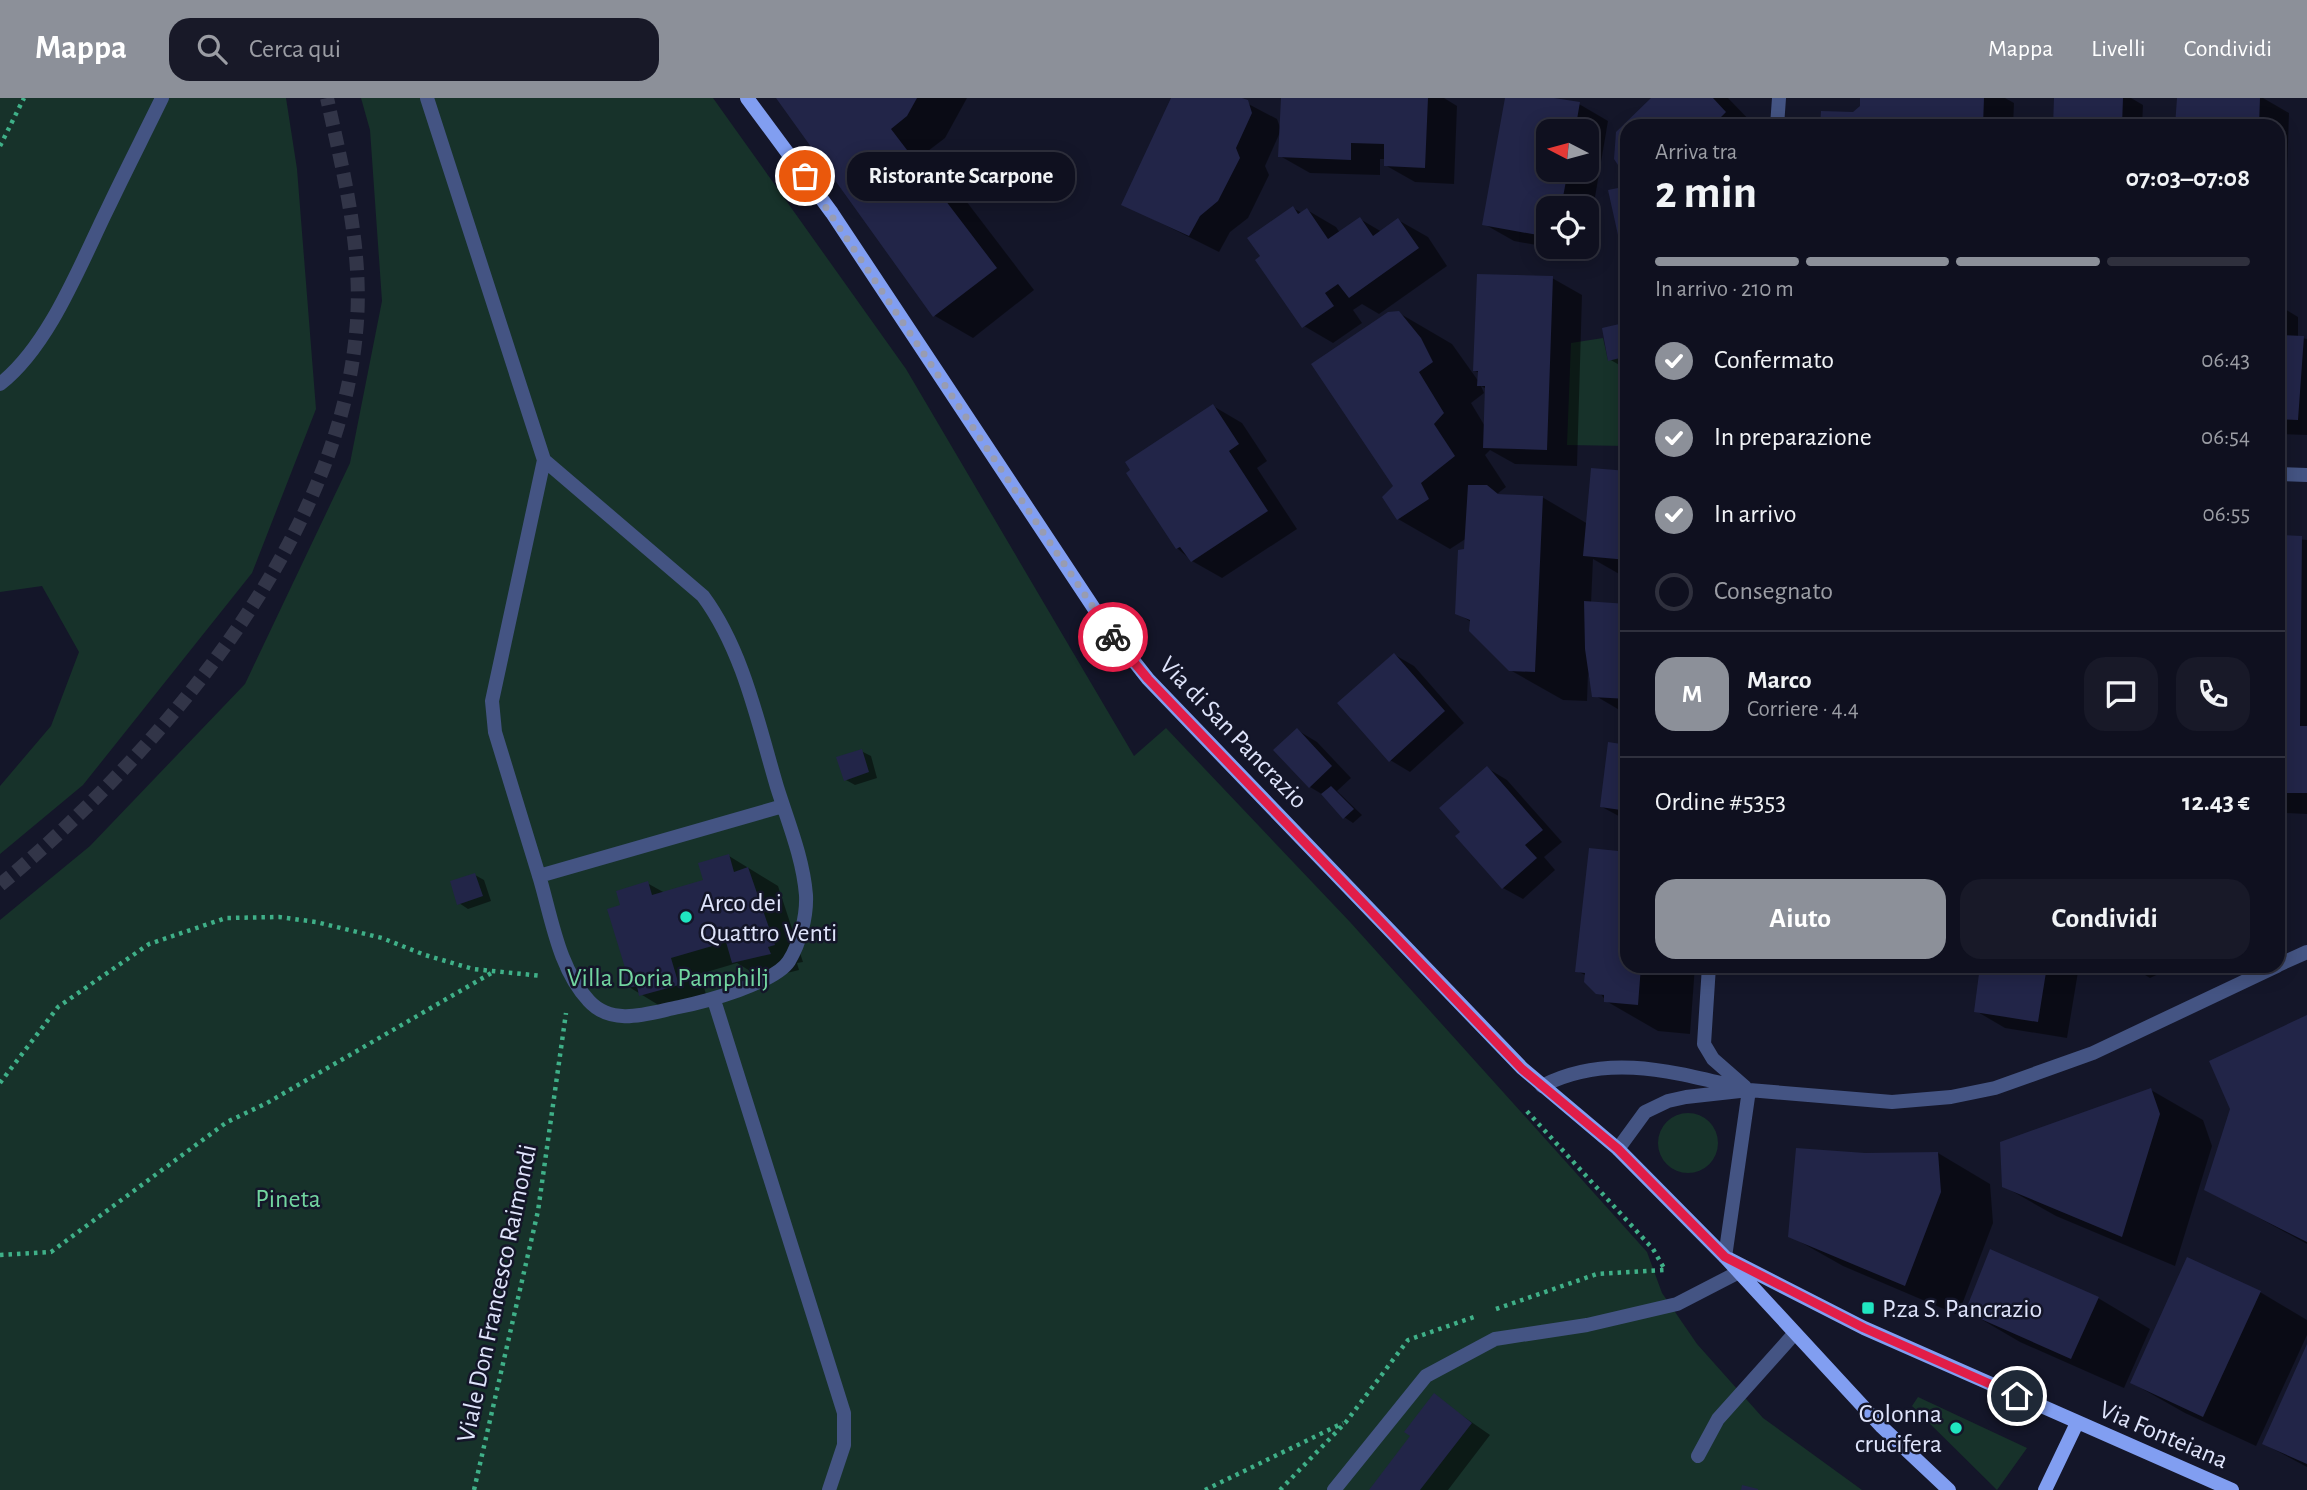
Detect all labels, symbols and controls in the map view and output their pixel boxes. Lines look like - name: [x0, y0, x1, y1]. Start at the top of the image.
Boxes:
- search box: [169, 18, 659, 81]
- icon: search: [193, 30, 231, 68]
- text: Mappa: [35, 32, 127, 65]
- text: Cerca qui: [249, 36, 341, 62]
- text: Mappa: [1988, 37, 2053, 61]
- text: Livelli: [2091, 37, 2146, 61]
- text: Condividi: [2184, 37, 2272, 61]
- north arrow: [1536, 119, 1600, 182]
- map controls: [1536, 119, 1599, 259]
- text: Arriva tra: [1655, 141, 1737, 164]
- pin: [775, 146, 835, 206]
- callout: Ristorante Scarpone: [847, 152, 1074, 200]
- icon: bag: [786, 157, 824, 195]
- text: Ristorante Scarpone: [869, 165, 1053, 188]
- text: 07:03–07:08: [2125, 165, 2250, 191]
- text: 2 min: [1655, 170, 1757, 216]
- button: locate: [1536, 196, 1599, 259]
- text: In arrivo · 210 m: [1655, 278, 1794, 301]
- icon: check: [1655, 342, 1693, 380]
- text: Confermato: [1714, 347, 1834, 373]
- text: 06:43: [2201, 349, 2250, 372]
- icon: check: [1655, 419, 1693, 457]
- text: In preparazione: [1714, 424, 1872, 450]
- text: 06:54: [2201, 426, 2250, 449]
- icon: check: [1655, 496, 1693, 534]
- text: In arrivo: [1714, 501, 1797, 527]
- text: 06:55: [2203, 503, 2250, 526]
- text: Consegnato: [1714, 578, 1833, 604]
- courier: [1078, 602, 1148, 672]
- icon: bike: [1094, 618, 1132, 656]
- street label: Via di San Pancrazio: [1154, 652, 1312, 814]
- button: chat: [2084, 657, 2158, 731]
- button: phone: [2176, 657, 2250, 731]
- text: Marco: [1747, 667, 1812, 693]
- text: M: [1682, 681, 1702, 707]
- text: Corriere · 4.4: [1747, 698, 1859, 721]
- text: Ordine #5353: [1655, 789, 1786, 815]
- text: 12.43 €: [2182, 789, 2250, 815]
- button: Aiuto: [1655, 879, 1946, 959]
- button: Condividi: [1960, 879, 2250, 959]
- place label: Arco dei Quattro Venti: [700, 890, 837, 946]
- marker: Arco dei Quattro Venti: [678, 909, 694, 925]
- park label: Villa Doria Pamphilj: [567, 965, 769, 991]
- street label: Viale Don Francesco Raimondi: [453, 1142, 541, 1444]
- park label: Pineta: [255, 1186, 321, 1212]
- place label: P.za S. Pancrazio: [1882, 1296, 2042, 1322]
- marker: P.za S. Pancrazio: [1860, 1300, 1876, 1316]
- pin: [1987, 1366, 2047, 1426]
- icon: home: [1998, 1377, 2036, 1415]
- street label: Via Fonteiana: [2096, 1396, 2232, 1474]
- place label: Colonna crucifera: [1855, 1401, 1942, 1457]
- marker: Colonna crucifera: [1948, 1420, 1964, 1436]

